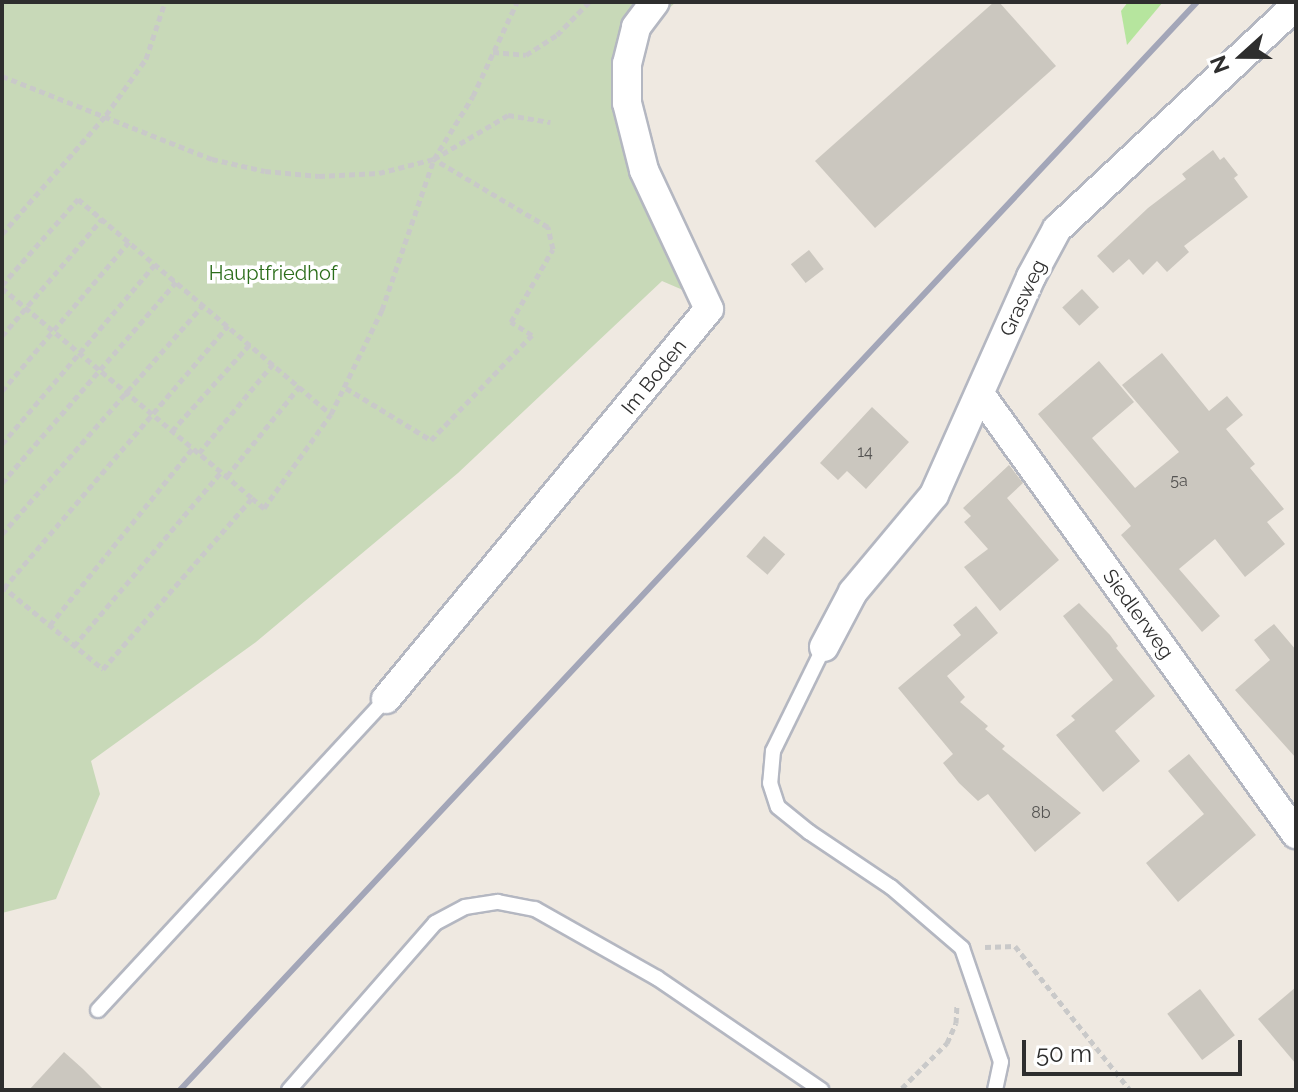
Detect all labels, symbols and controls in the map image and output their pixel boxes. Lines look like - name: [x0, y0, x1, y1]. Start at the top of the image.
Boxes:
- north arrow: [1202, 16, 1282, 96]
- text: N: [1204, 52, 1235, 77]
- street label: Grasweg: [995, 256, 1051, 340]
- park label: Hauptfriedhof: [209, 261, 337, 285]
- street label: Im Boden: [617, 335, 691, 419]
- house number: 14: [857, 442, 873, 462]
- house number: 5a: [1170, 471, 1188, 491]
- street label: Siedlerweg: [1097, 565, 1179, 663]
- house number: 8b: [1031, 803, 1051, 823]
- scale bar: [1026, 1024, 1246, 1074]
- text: 50 m: [1036, 1039, 1092, 1068]

